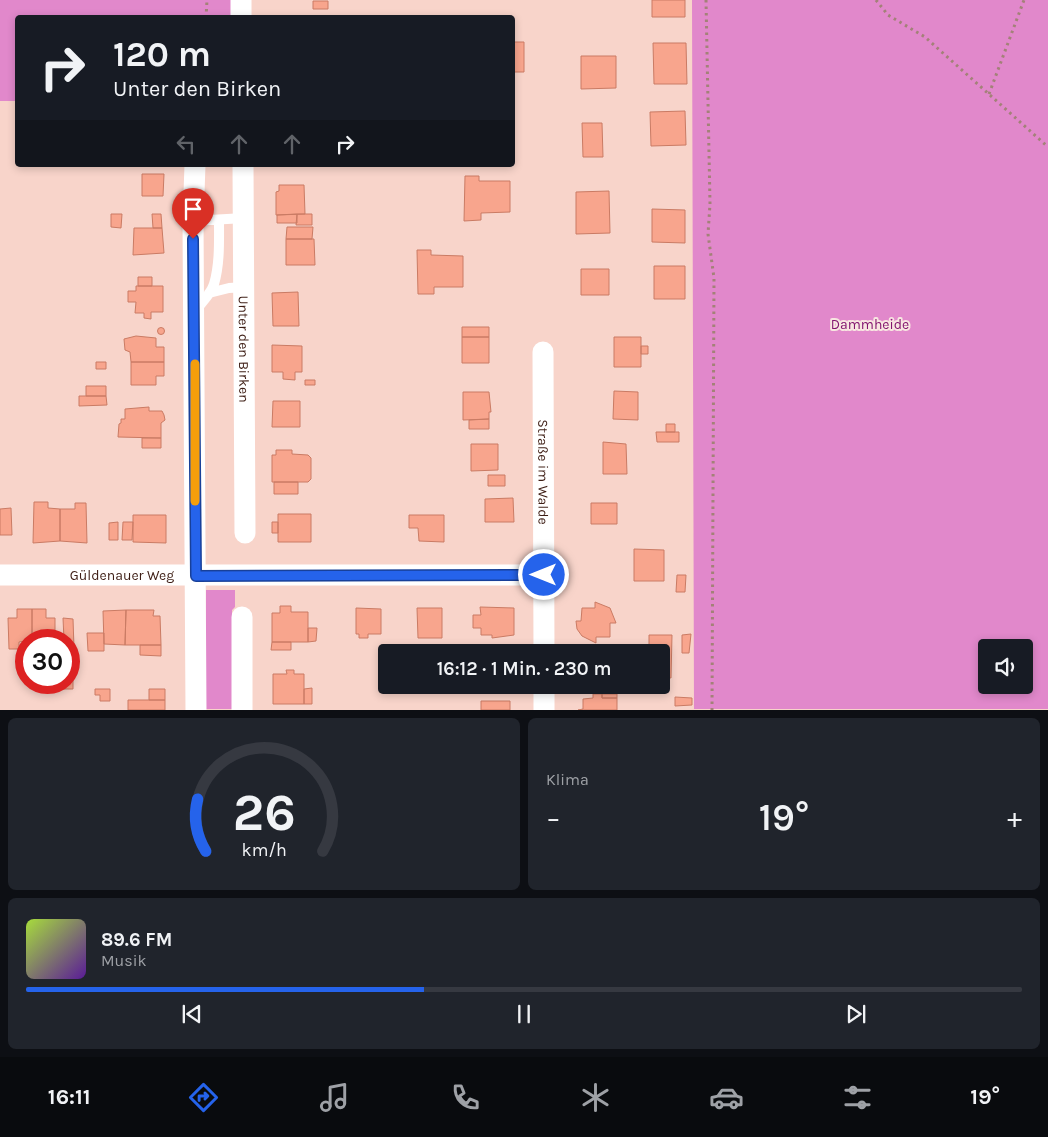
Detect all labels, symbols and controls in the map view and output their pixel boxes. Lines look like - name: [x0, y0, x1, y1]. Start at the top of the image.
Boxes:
- text: 120 m: [113, 34, 211, 75]
- icon: right: [30, 35, 95, 100]
- text: Unter den Birken: [113, 76, 281, 102]
- icon: left: [172, 130, 200, 158]
- icon: ahead: [225, 130, 253, 158]
- icon: ahead: [278, 130, 306, 158]
- icon: right: [331, 130, 359, 158]
- pin: [172, 188, 214, 239]
- icon: arrive: [179, 195, 207, 223]
- street label: Unter den Birken: [235, 295, 253, 403]
- park label: Dammheide: [831, 316, 909, 333]
- street label: Straße im Walde: [535, 419, 552, 525]
- position arrow: [517, 548, 569, 600]
- street label: Güldenauer Weg: [70, 567, 174, 584]
- speed limit sign: 30: [15, 629, 80, 694]
- map controls: [978, 639, 1033, 694]
- button: sound: [978, 639, 1033, 694]
- text: 16:12 · 1 Min. · 230 m: [437, 658, 611, 680]
- text: Klima: [546, 770, 589, 789]
- text: 26: [232, 782, 296, 843]
- text: 19°: [759, 795, 809, 840]
- text: −: [546, 801, 561, 834]
- text: +: [1007, 801, 1022, 834]
- text: km/h: [241, 840, 287, 861]
- text: 89.6 FM: [101, 929, 172, 951]
- text: Musik: [101, 951, 146, 970]
- icon: previous: [178, 1000, 206, 1028]
- icon: pause: [510, 1000, 538, 1028]
- icon: next: [842, 1000, 870, 1028]
- icon: directions: [186, 1080, 221, 1115]
- icon: music: [317, 1080, 352, 1115]
- icon: phone: [448, 1080, 483, 1115]
- icon: climate: [578, 1080, 613, 1115]
- icon: car: [709, 1080, 744, 1115]
- icon: filters: [840, 1080, 875, 1115]
- text: 16:11: [48, 1084, 91, 1110]
- text: 19°: [970, 1084, 1000, 1110]

